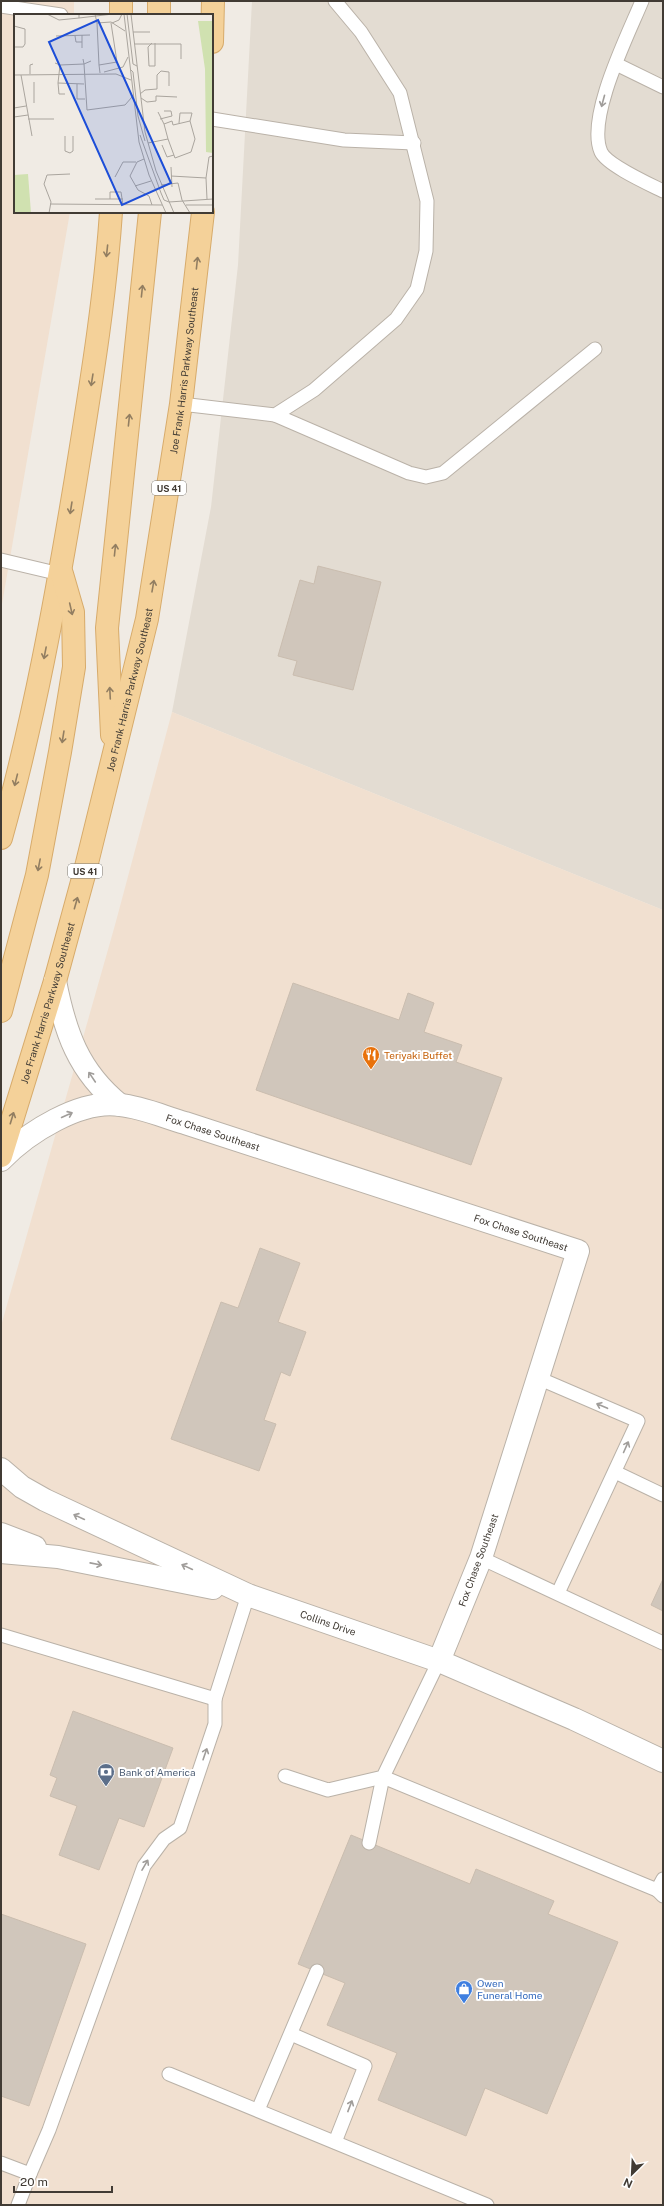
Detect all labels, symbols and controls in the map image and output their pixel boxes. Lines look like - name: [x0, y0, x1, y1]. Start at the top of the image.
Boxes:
- inset map: [14, 14, 213, 213]
- one-way arrow: [599, 95, 607, 108]
- one-way arrow: [103, 244, 110, 257]
- one-way arrow: [193, 257, 201, 270]
- one-way arrow: [139, 285, 146, 298]
- street label: Joe Frank Harris Parkway Southeast: [167, 286, 200, 455]
- one-way arrow: [88, 373, 96, 386]
- one-way arrow: [125, 414, 133, 427]
- road number: US 41: [152, 481, 186, 495]
- one-way arrow: [67, 501, 75, 514]
- one-way arrow: [112, 544, 119, 557]
- one-way arrow: [149, 580, 157, 593]
- one-way arrow: [68, 602, 76, 615]
- street label: Joe Frank Harris Parkway Southeast: [104, 607, 155, 772]
- one-way arrow: [40, 647, 48, 660]
- one-way arrow: [107, 687, 114, 700]
- one-way arrow: [59, 731, 67, 744]
- one-way arrow: [11, 773, 19, 786]
- one-way arrow: [35, 858, 43, 871]
- road number: US 41: [68, 864, 102, 878]
- one-way arrow: [73, 896, 80, 909]
- street label: Joe Frank Harris Parkway Southeast: [18, 921, 77, 1085]
- restaurant icon: Teriyaki Buffet: [361, 1045, 381, 1070]
- place label: Teriyaki Buffet: [384, 1049, 452, 1061]
- one-way arrow: [88, 1071, 96, 1083]
- one-way arrow: [61, 1111, 73, 1118]
- street label: Fox Chase Southeast: [164, 1111, 262, 1153]
- one-way arrow: [9, 1112, 16, 1125]
- street label: Fox Chase Southeast: [472, 1212, 570, 1253]
- one-way arrow: [596, 1402, 608, 1409]
- one-way arrow: [623, 1441, 630, 1453]
- street label: Fox Chase Southeast: [456, 1512, 500, 1608]
- one-way arrow: [74, 1513, 86, 1520]
- one-way arrow: [89, 1561, 102, 1569]
- one-way arrow: [181, 1563, 193, 1570]
- street label: Collins Drive: [299, 1608, 358, 1638]
- one-way arrow: [202, 1748, 209, 1761]
- bank icon: Bank of America: [96, 1762, 116, 1787]
- place label: Bank of America: [119, 1766, 195, 1778]
- one-way arrow: [142, 1859, 150, 1871]
- place label: Owen Funeral Home: [477, 1977, 543, 2001]
- shop icon: Owen Funeral Home: [454, 1979, 474, 2004]
- one-way arrow: [346, 2100, 354, 2112]
- north arrow: [612, 2154, 652, 2194]
- scale bar: [14, 2168, 112, 2194]
- text: 20 m: [20, 2175, 48, 2189]
- text: N: [622, 2176, 634, 2190]

